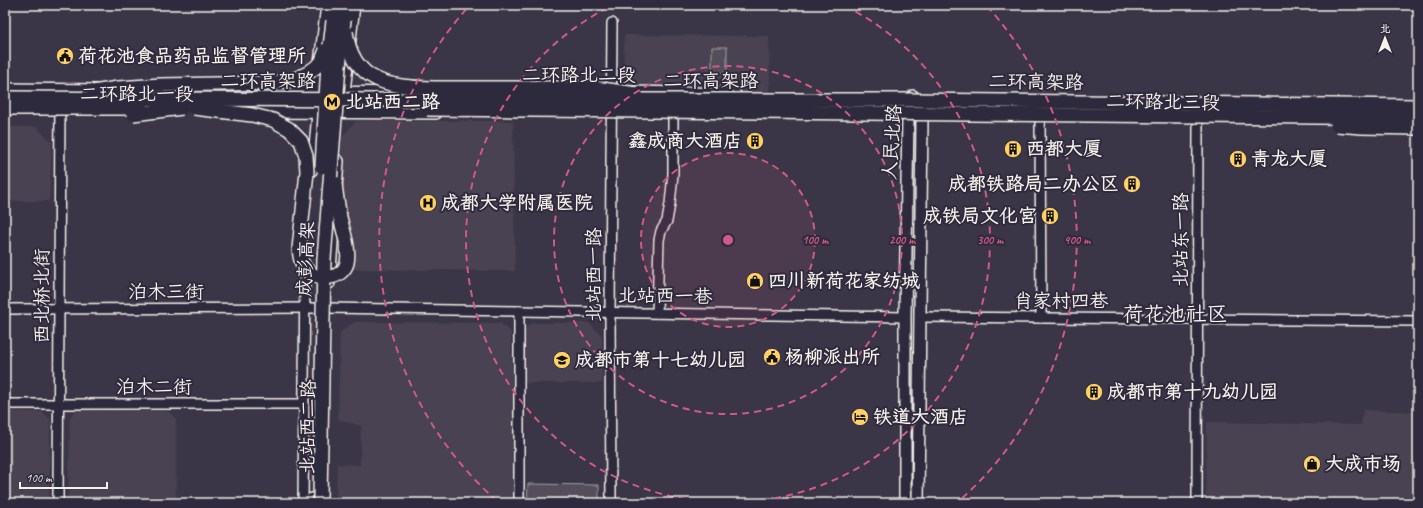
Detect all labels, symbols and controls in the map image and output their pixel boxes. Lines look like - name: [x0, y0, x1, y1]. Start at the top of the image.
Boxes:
- north arrow: [1365, 18, 1405, 58]
- text: 北: [1380, 21, 1391, 35]
- place label: 荷花池食品药品监督管理所: [78, 44, 306, 68]
- public building icon: 荷花池食品药品监督管理所: [55, 46, 75, 66]
- street label: 二环路北二段: [522, 63, 636, 87]
- street label: 二环高架路: [220, 69, 316, 93]
- street label: 二环高架路: [663, 69, 759, 93]
- street label: 二环高架路: [988, 69, 1084, 95]
- street label: 二环路北一段: [80, 82, 194, 106]
- street label: 二环路北三段: [1106, 89, 1220, 115]
- place label: 北站西二路: [345, 90, 440, 114]
- metro station icon: 北站西二路: [322, 92, 342, 112]
- street label: 人民北路: [877, 103, 907, 181]
- place label: 鑫成商大酒店: [628, 129, 742, 153]
- building icon: 鑫成商大酒店: [745, 131, 765, 151]
- place label: 西都大厦: [1026, 137, 1102, 161]
- building icon: 西都大厦: [1003, 139, 1023, 159]
- place label: 青龙大厦: [1251, 147, 1327, 171]
- building icon: 青龙大厦: [1228, 149, 1248, 169]
- place label: 成都铁路局二办公区: [948, 172, 1119, 196]
- building icon: 成都铁路局二办公区: [1122, 174, 1142, 194]
- place label: 成都大学附属医院: [441, 191, 593, 215]
- street label: 北站东一路: [1169, 192, 1193, 288]
- hospital icon: 成都大学附属医院: [418, 193, 438, 213]
- place label: 成铁局文化宫: [923, 204, 1037, 228]
- building icon: 成铁局文化宫: [1040, 206, 1060, 226]
- street label: 成彭高架: [292, 220, 320, 298]
- street label: 北站西一路: [582, 227, 606, 323]
- text: 100 m: [802, 232, 829, 248]
- text: 200 m: [889, 232, 916, 248]
- text: 300 m: [977, 232, 1004, 248]
- text: 400 m: [1064, 232, 1091, 248]
- centre of rings: [721, 233, 735, 247]
- street label: 西北桥北街: [30, 248, 54, 344]
- place label: 四川新荷花家纺城: [768, 269, 920, 293]
- shop icon: 四川新荷花家纺城: [745, 271, 765, 291]
- street label: 泊木三街: [128, 280, 204, 304]
- street label: 北站西一巷: [617, 283, 713, 309]
- street label: 肖家村四巷: [1013, 289, 1109, 313]
- district label: 荷花池社区: [1123, 301, 1228, 327]
- place label: 杨柳派出所: [785, 345, 880, 369]
- public building icon: 杨柳派出所: [762, 347, 782, 367]
- place label: 成都市第十七幼儿园: [575, 348, 746, 372]
- school or university icon: 成都市第十七幼儿园: [552, 350, 572, 370]
- street label: 泊木二街: [116, 375, 192, 399]
- street label: 北站西二路: [295, 379, 321, 475]
- place label: 成都市第十九幼儿园: [1107, 380, 1278, 404]
- building icon: 成都市第十九幼儿园: [1084, 382, 1104, 402]
- place label: 铁道大酒店: [873, 405, 968, 429]
- hotel icon: 铁道大酒店: [850, 407, 870, 427]
- place label: 大成市场: [1325, 452, 1401, 476]
- shop icon: 大成市场: [1302, 454, 1322, 474]
- scale bar: [20, 464, 107, 490]
- text: 100 m: [26, 470, 53, 486]

